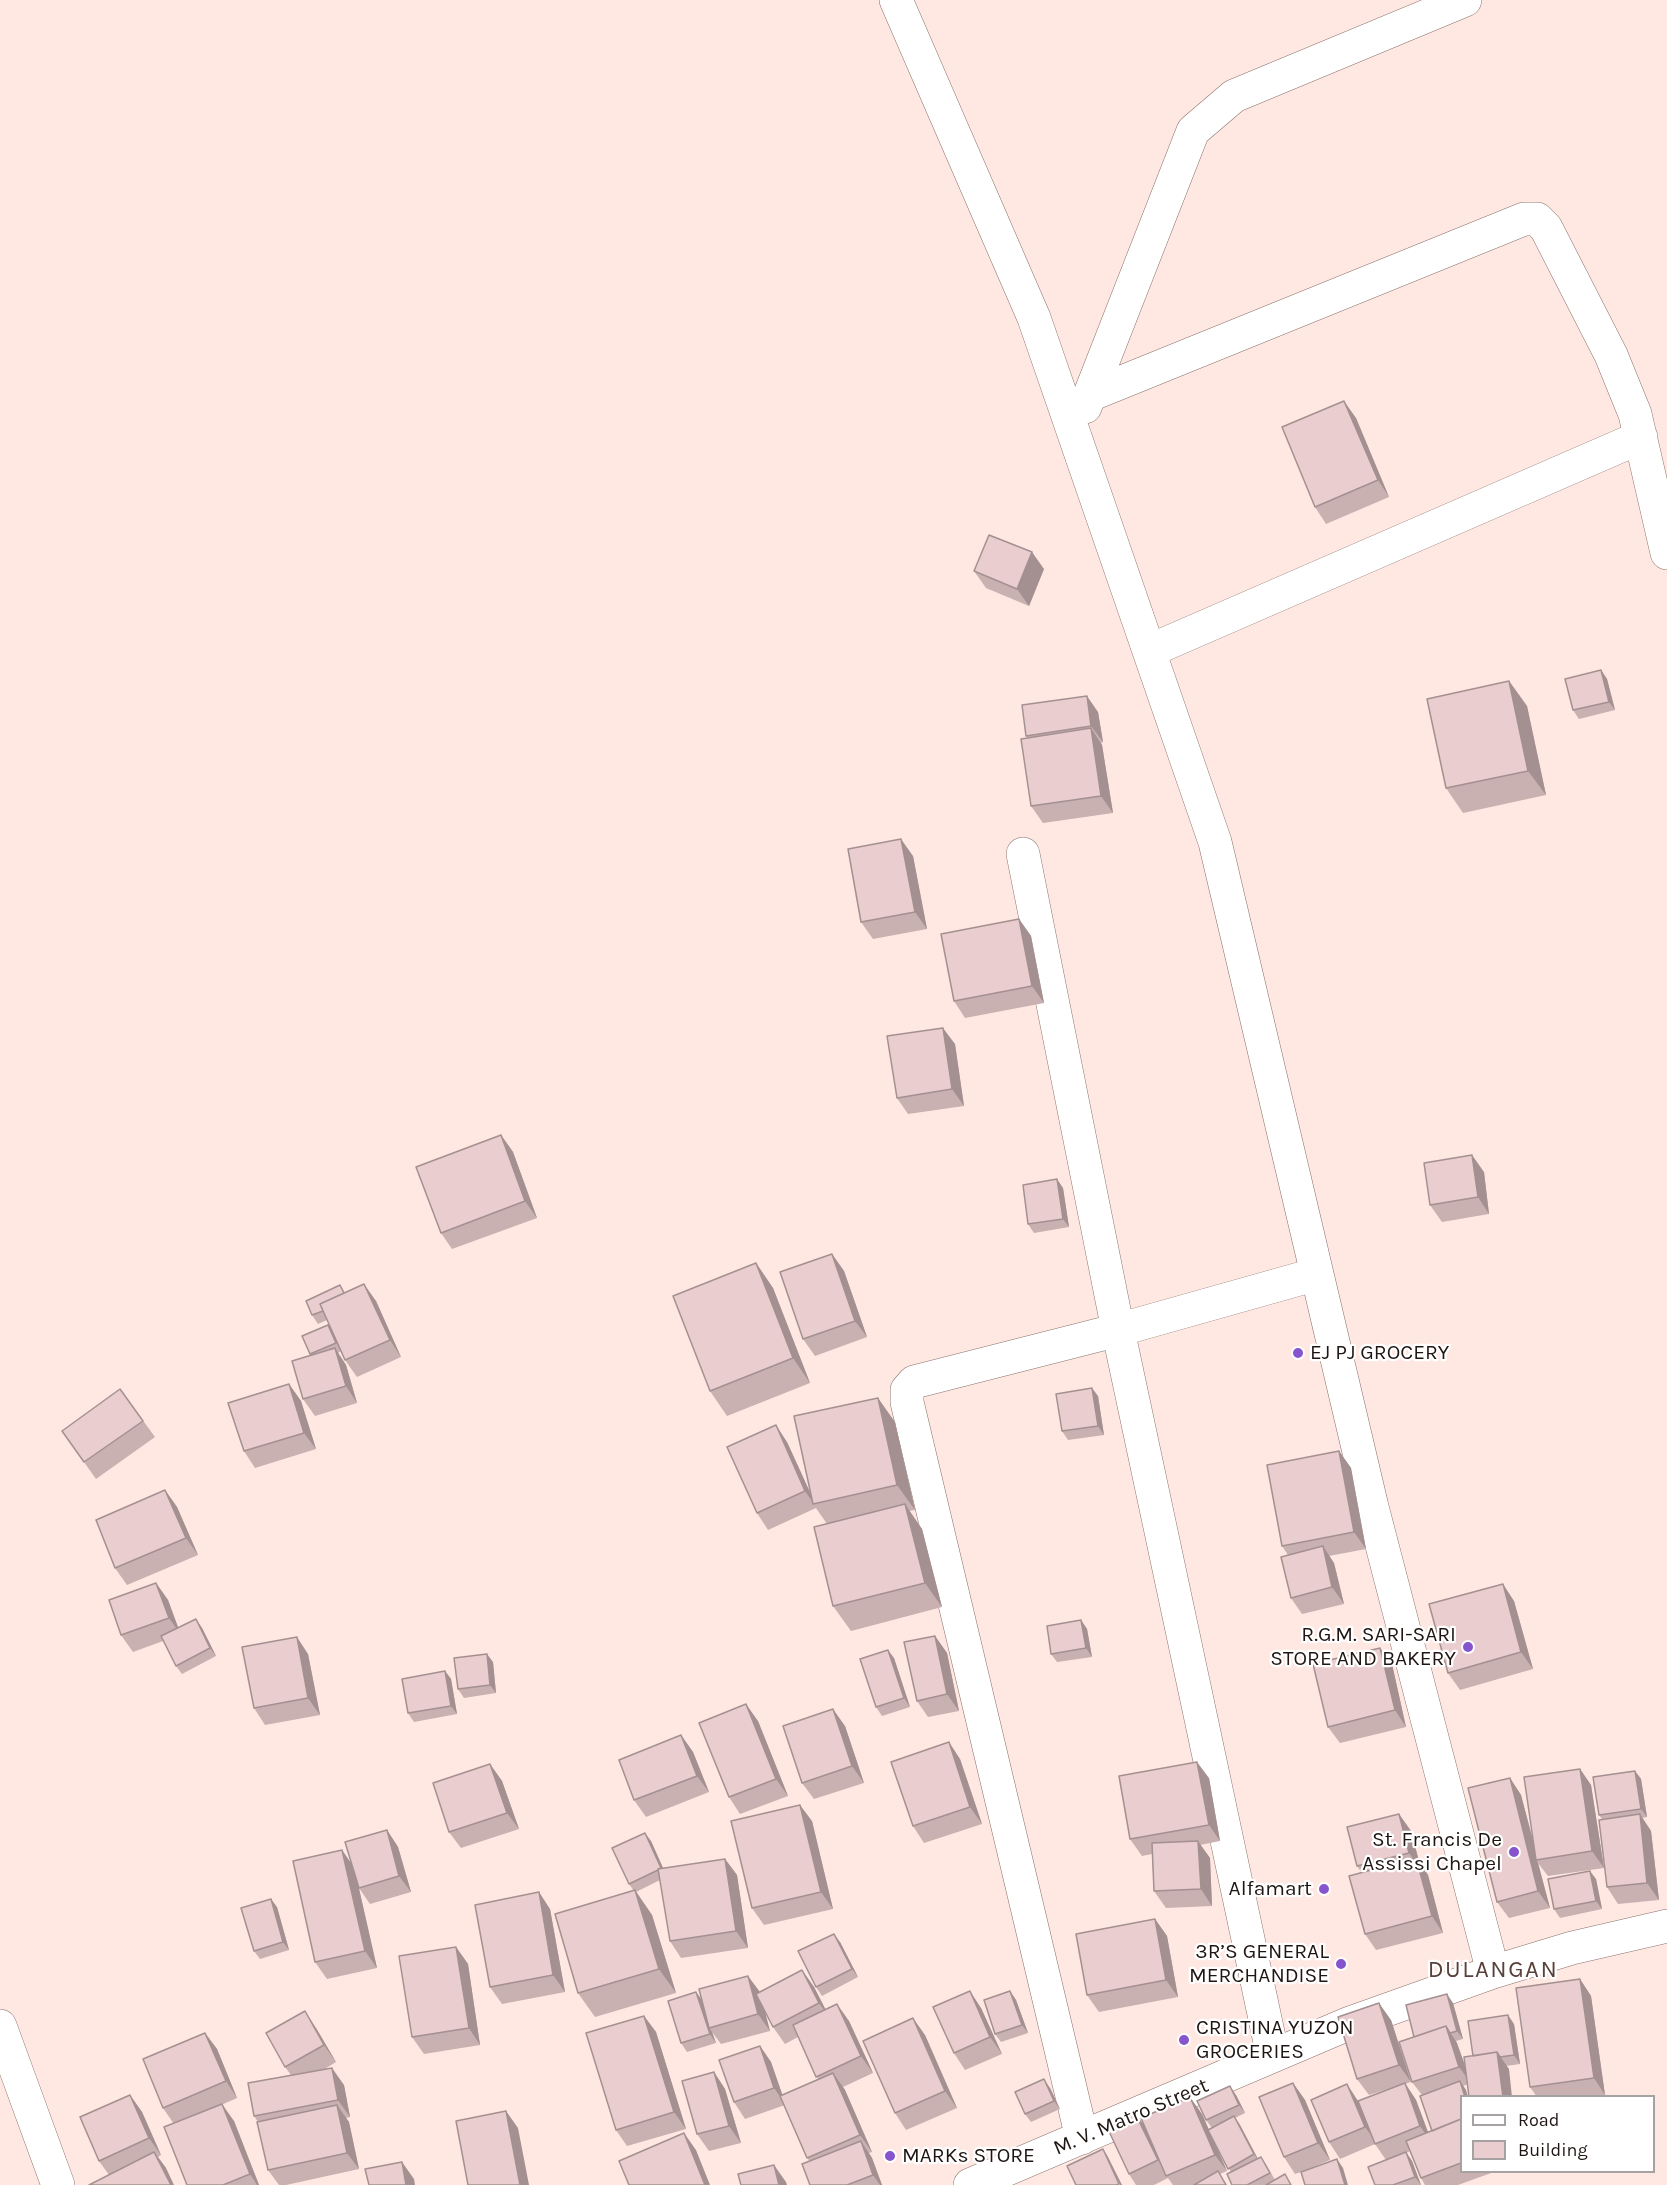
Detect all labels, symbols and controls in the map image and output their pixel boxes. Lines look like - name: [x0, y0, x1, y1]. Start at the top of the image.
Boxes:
- place label: EJ PJ GROCERY: [1310, 1340, 1449, 1366]
- marker: EJ PJ GROCERY: [1291, 1346, 1305, 1360]
- place label: R.G.M. SARI-SARI STORE AND BAKERY: [1270, 1622, 1456, 1672]
- marker: R.G.M. SARI-SARI STORE AND BAKERY: [1461, 1640, 1475, 1654]
- place label: St. Francis De Assissi Chapel: [1362, 1827, 1502, 1877]
- marker: St. Francis De Assissi Chapel: [1507, 1845, 1521, 1859]
- place label: Alfamart: [1229, 1876, 1312, 1902]
- marker: Alfamart: [1317, 1882, 1331, 1896]
- place label: 3R’S GENERAL MERCHANDISE: [1189, 1939, 1329, 1989]
- district label: DULANGAN: [1428, 1956, 1558, 1984]
- marker: 3R’S GENERAL MERCHANDISE: [1334, 1957, 1348, 1971]
- place label: CRISTINA YUZON GROCERIES: [1196, 2015, 1354, 2065]
- marker: CRISTINA YUZON GROCERIES: [1177, 2033, 1191, 2047]
- street label: M. V. Matro Street: [1050, 2073, 1212, 2161]
- legend: [1460, 2095, 1655, 2173]
- text: Road: [1518, 2109, 1559, 2131]
- text: Building: [1518, 2139, 1588, 2161]
- place label: MARKs STORE: [902, 2143, 1035, 2169]
- marker: MARKs STORE: [883, 2149, 897, 2163]

